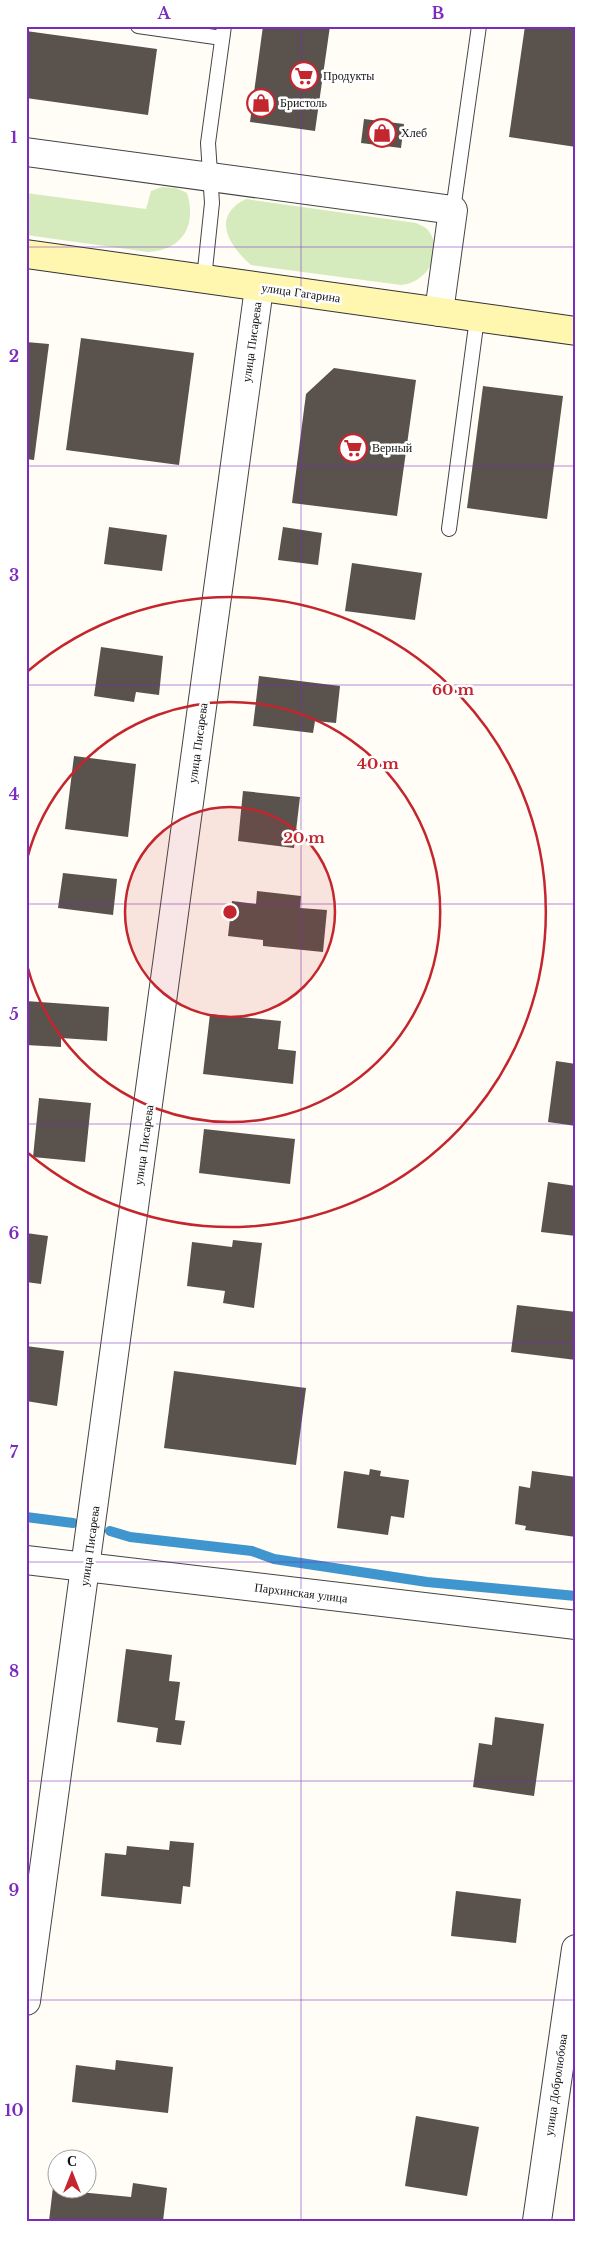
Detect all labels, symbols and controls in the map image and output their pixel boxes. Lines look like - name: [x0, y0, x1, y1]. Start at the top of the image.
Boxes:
- text: A: [157, 3, 172, 23]
- text: B: [432, 3, 445, 23]
- supermarket icon: Продукты: [289, 61, 319, 91]
- place label: Продукты: [323, 68, 374, 83]
- shop icon: Бристоль: [246, 88, 276, 118]
- place label: Бристоль: [280, 95, 328, 110]
- shop icon: Хлеб: [367, 118, 397, 148]
- place label: Хлеб: [401, 125, 427, 140]
- text: 1: [11, 127, 18, 147]
- street label: улица Гагарина: [261, 280, 342, 306]
- street label: улица Писарева: [238, 300, 265, 383]
- text: 2: [9, 346, 19, 366]
- supermarket icon: Верный: [338, 433, 368, 463]
- place label: Верный: [372, 440, 413, 455]
- text: 3: [9, 565, 19, 585]
- text: 60 m: [432, 680, 474, 699]
- street label: улица Писарева: [184, 701, 211, 784]
- text: 40 m: [357, 754, 399, 773]
- text: 4: [9, 784, 19, 804]
- text: 20 m: [283, 828, 325, 847]
- centre of rings: [221, 903, 239, 921]
- text: 5: [9, 1004, 19, 1024]
- street label: улица Писарева: [130, 1103, 157, 1186]
- text: 6: [9, 1223, 20, 1243]
- text: 7: [10, 1442, 19, 1462]
- street label: улица Писарева: [76, 1504, 103, 1587]
- street label: Пархинская улица: [254, 1579, 349, 1606]
- text: 8: [9, 1661, 19, 1681]
- text: 9: [9, 1880, 20, 1900]
- street label: улица Добролюбова: [541, 2032, 570, 2137]
- text: 10: [4, 2100, 24, 2120]
- north arrow: [48, 2150, 98, 2200]
- text: С: [67, 2152, 77, 2170]

